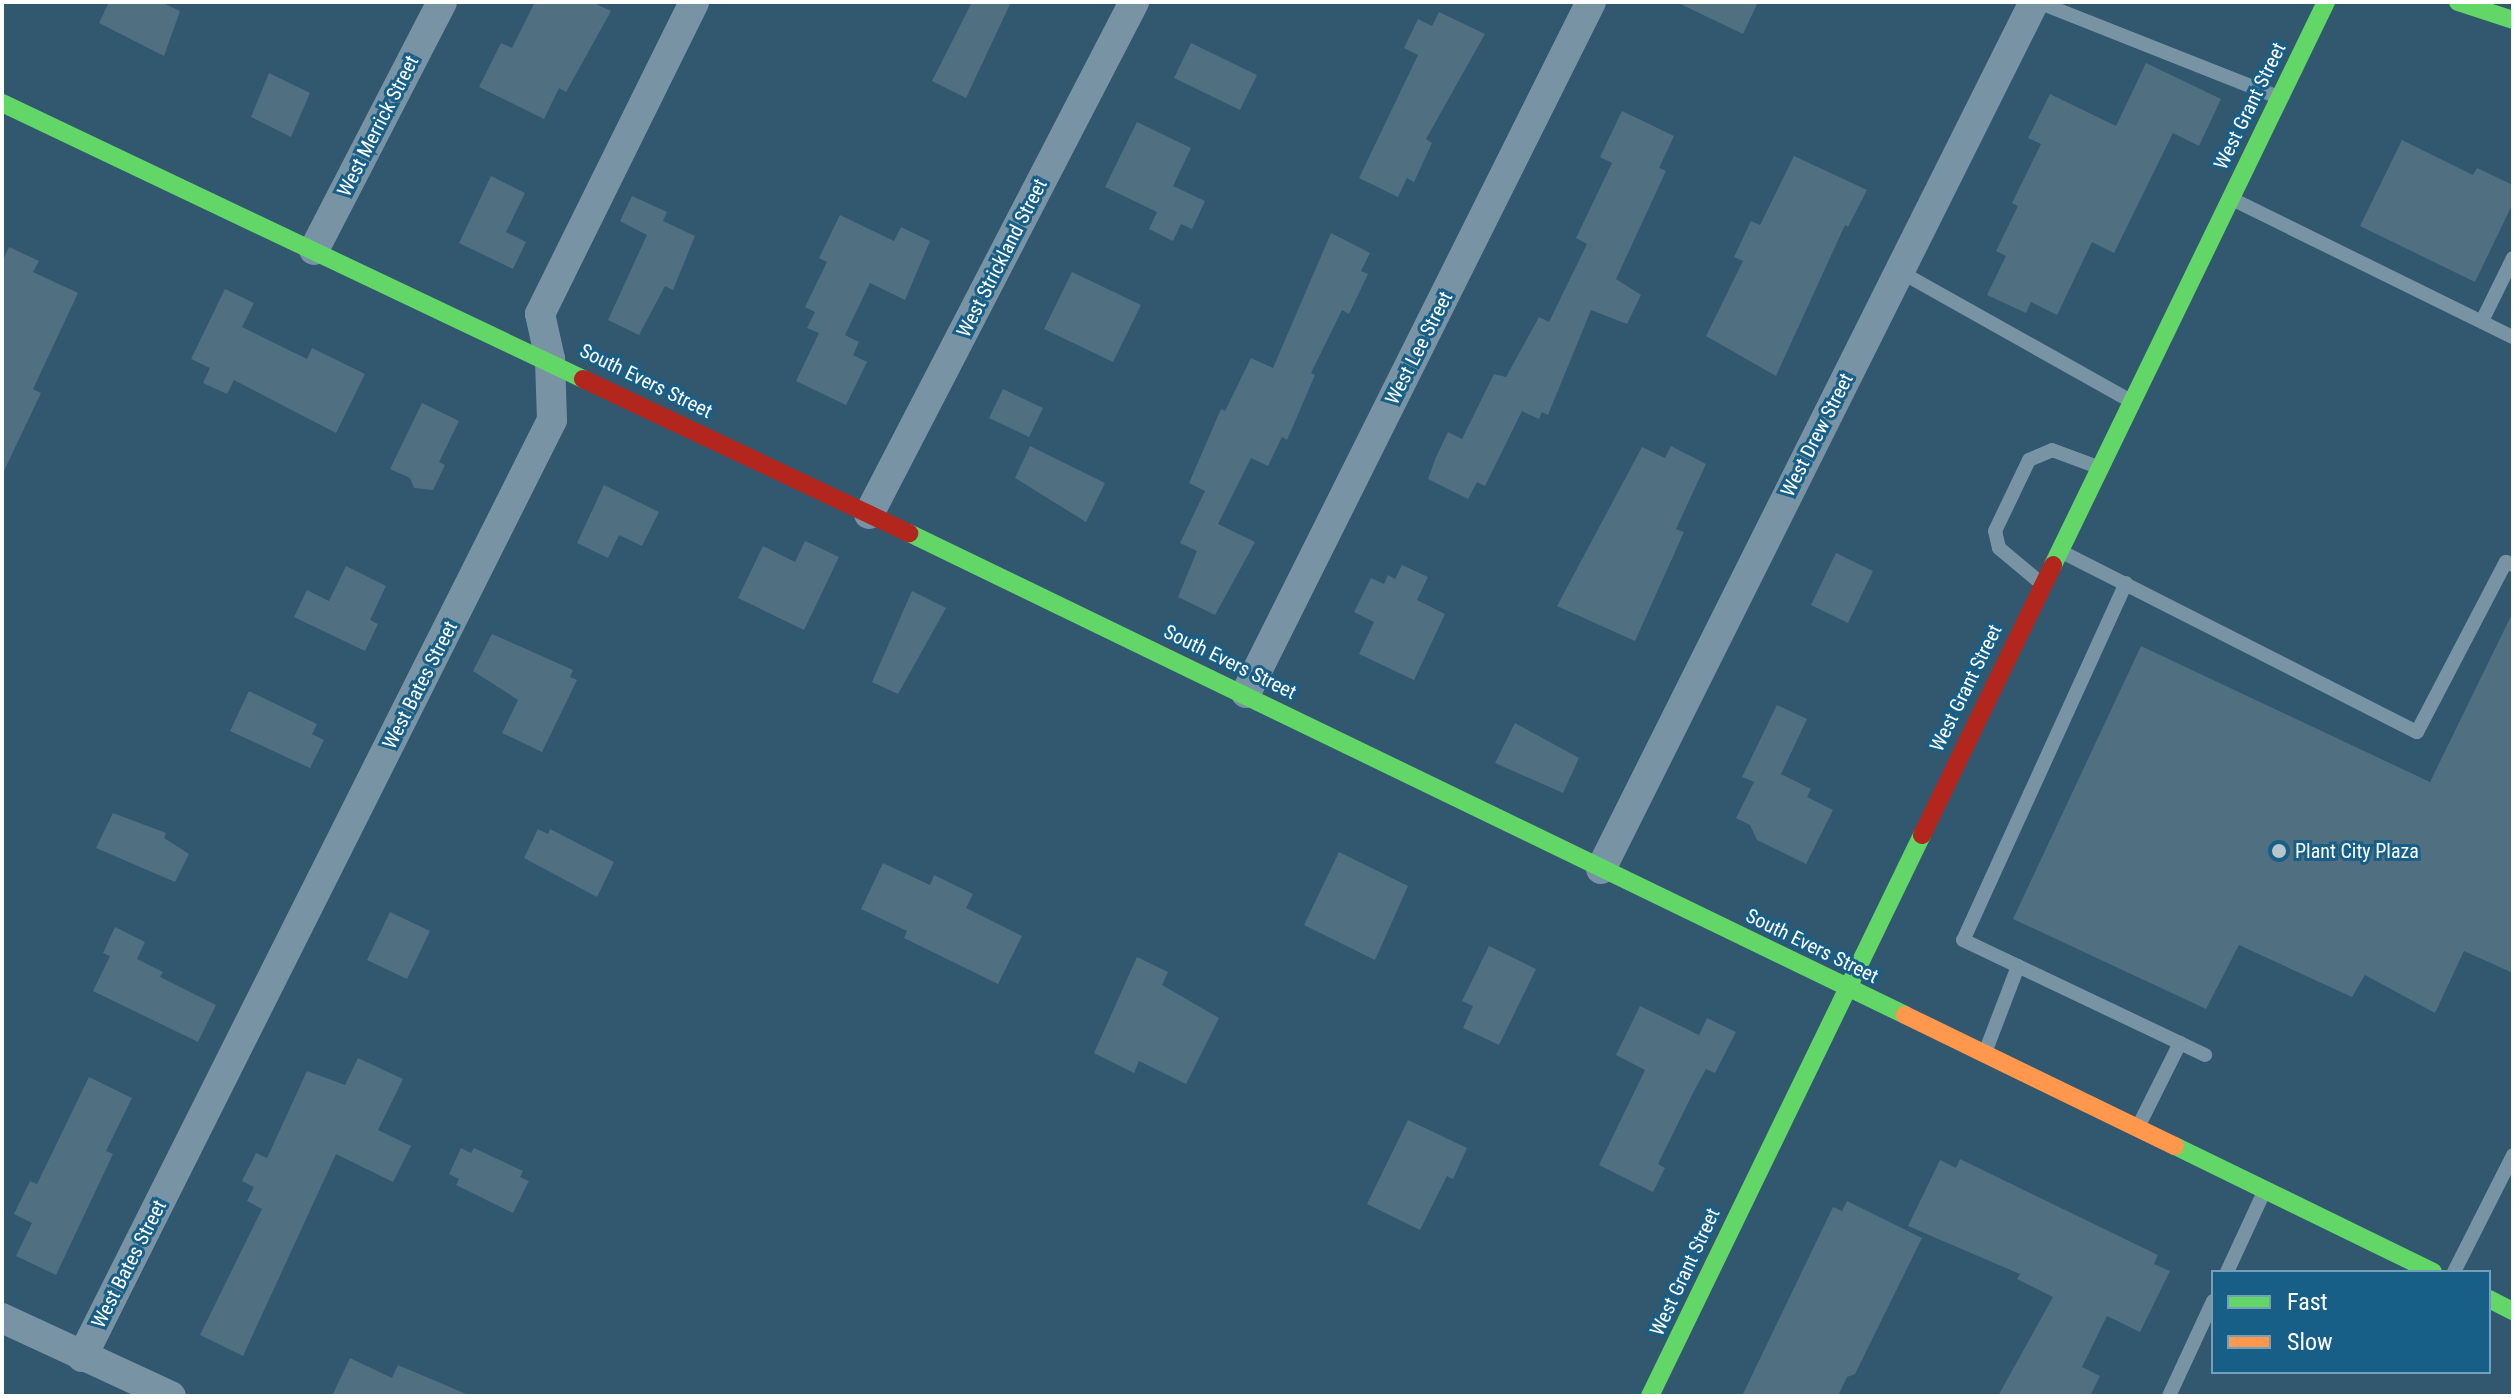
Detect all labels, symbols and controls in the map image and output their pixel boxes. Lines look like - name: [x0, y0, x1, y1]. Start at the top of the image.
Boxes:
- street label: West Grant Street: [2209, 39, 2291, 173]
- street label: West Merrick Street: [332, 52, 424, 200]
- street label: West Strickland Street: [952, 175, 1052, 341]
- street label: West Lee Street: [1380, 287, 1458, 409]
- street label: South Evers Street: [576, 339, 716, 423]
- street label: West Drew Street: [1776, 369, 1858, 501]
- street label: West Bates Street: [377, 617, 463, 753]
- street label: South Evers Street: [1160, 620, 1300, 704]
- street label: West Grant Street: [1925, 621, 2007, 755]
- place label: Plant City Plaza: [2295, 839, 2419, 863]
- marker: Plant City Plaza: [2270, 842, 2288, 860]
- street label: South Evers Street: [1742, 904, 1882, 988]
- street label: West Bates Street: [86, 1196, 172, 1332]
- street label: West Grant Street: [1645, 1204, 1725, 1340]
- legend: [2211, 1270, 2491, 1374]
- text: Fast: [2287, 1288, 2328, 1316]
- text: Slow: [2287, 1328, 2333, 1356]

